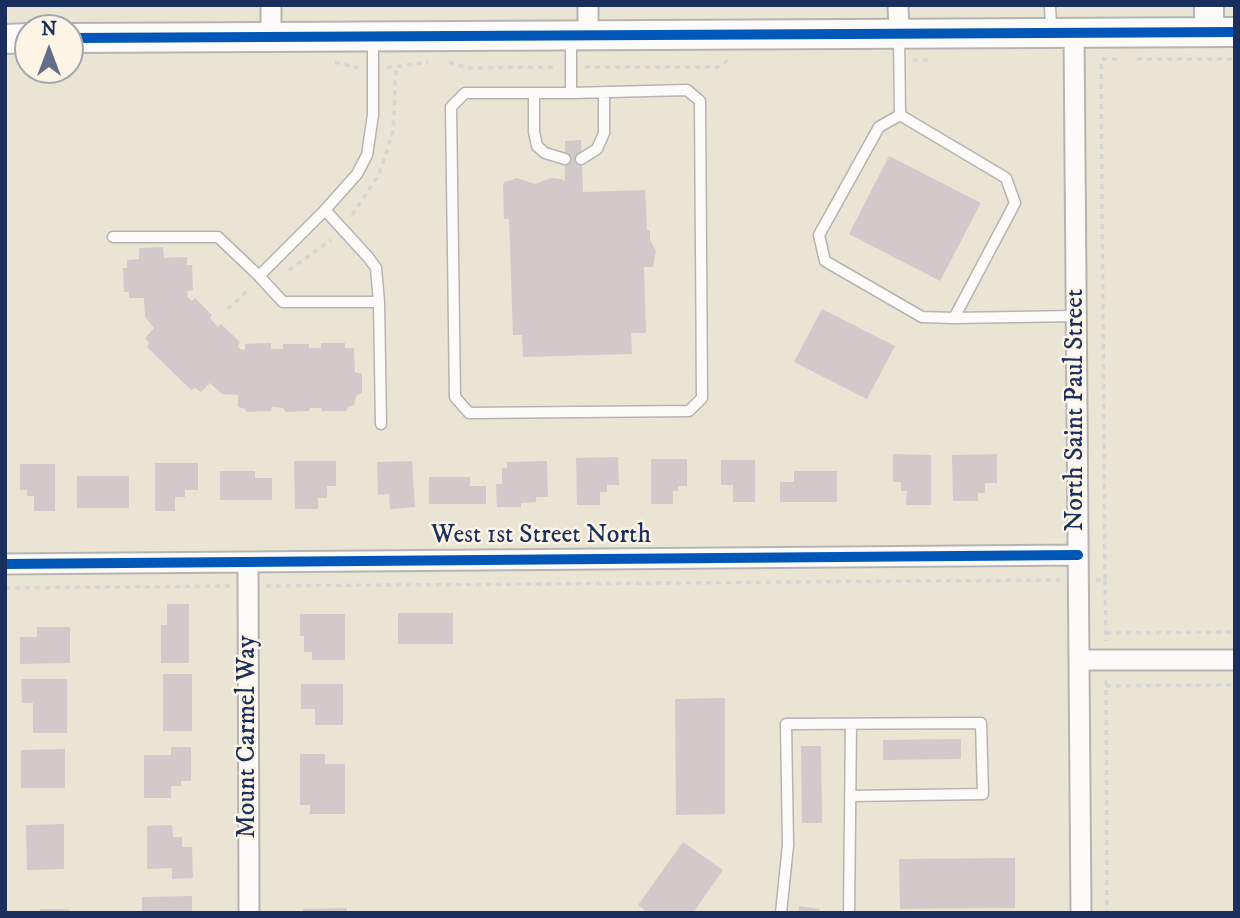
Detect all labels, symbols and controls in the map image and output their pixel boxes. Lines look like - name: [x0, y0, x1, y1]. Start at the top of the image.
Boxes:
- north arrow: [14, 14, 84, 84]
- text: N: [41, 18, 57, 41]
- street label: North Saint Paul Street: [1061, 289, 1093, 531]
- street label: West 1st Street North: [431, 521, 651, 553]
- street label: Mount Carmel Way: [233, 635, 265, 839]

